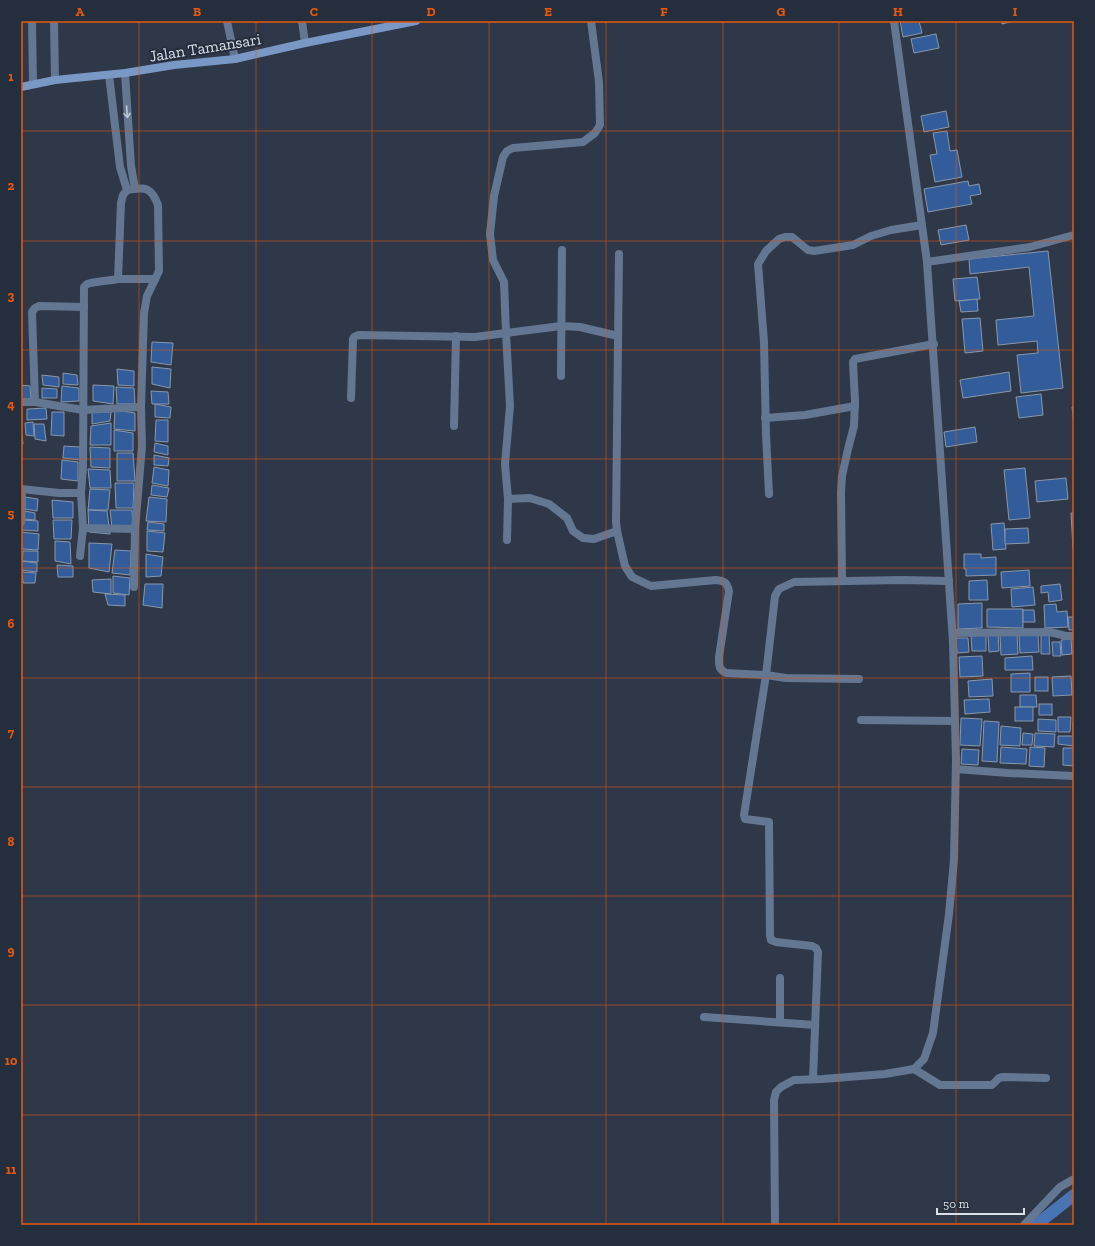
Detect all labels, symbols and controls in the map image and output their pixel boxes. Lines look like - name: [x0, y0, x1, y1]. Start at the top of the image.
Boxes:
- text: A: [76, 4, 85, 19]
- text: B: [193, 4, 201, 19]
- text: C: [310, 4, 318, 19]
- text: D: [426, 4, 436, 19]
- text: E: [544, 4, 552, 19]
- text: F: [660, 4, 668, 19]
- text: G: [777, 4, 786, 19]
- text: H: [893, 4, 903, 19]
- text: I: [1013, 4, 1018, 19]
- street label: Jalan Tamansari: [148, 29, 263, 66]
- text: 1: [8, 69, 14, 84]
- one-way arrow: [124, 105, 131, 118]
- text: 2: [8, 178, 15, 193]
- text: 3: [8, 288, 15, 303]
- text: 4: [7, 397, 15, 412]
- text: 5: [8, 506, 15, 521]
- text: 6: [8, 616, 15, 631]
- text: 7: [8, 725, 15, 740]
- text: 8: [7, 834, 15, 849]
- text: 9: [8, 943, 15, 958]
- text: 10: [5, 1053, 18, 1068]
- text: 11: [6, 1162, 17, 1177]
- scale bar: [937, 1190, 1024, 1216]
- text: 50 m: [943, 1197, 970, 1211]

